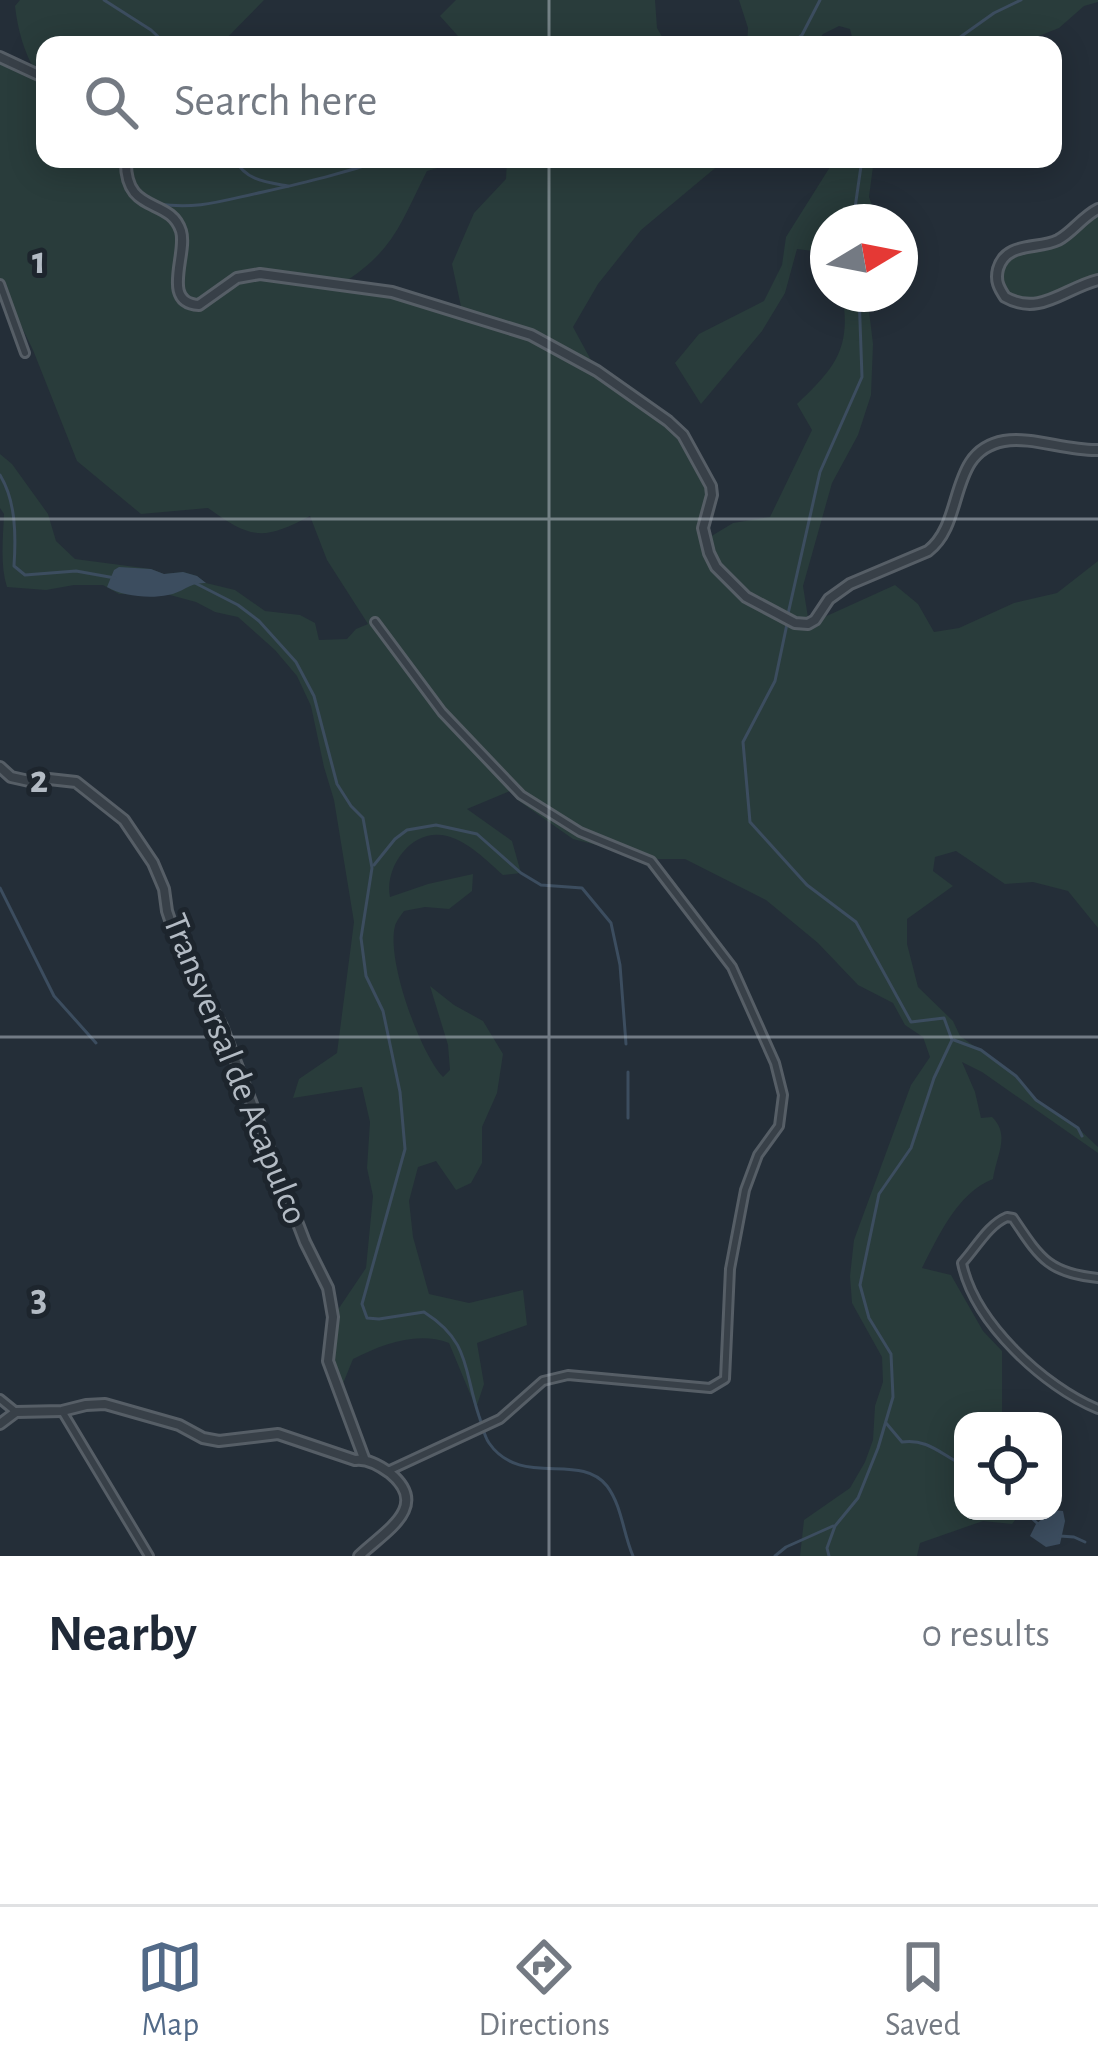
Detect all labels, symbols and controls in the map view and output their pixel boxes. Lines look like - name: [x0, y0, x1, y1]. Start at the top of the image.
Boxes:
- search box: [36, 36, 1062, 168]
- icon: search: [78, 69, 144, 135]
- text: Search here: [174, 79, 377, 124]
- north arrow: [810, 204, 918, 312]
- text: 1: [32, 242, 46, 281]
- text: 2: [30, 761, 48, 800]
- street label: Transversal de Acapulco: [156, 909, 314, 1229]
- text: 3: [31, 1279, 47, 1318]
- map controls: [954, 1412, 1062, 1520]
- button: locate: [954, 1412, 1062, 1520]
- text: Nearby: [48, 1609, 197, 1660]
- text: 0 results: [922, 1615, 1050, 1654]
- tab: Map: [137, 1934, 203, 2046]
- tab: Directions: [478, 1934, 610, 2046]
- tab: Saved: [885, 1934, 960, 2046]

